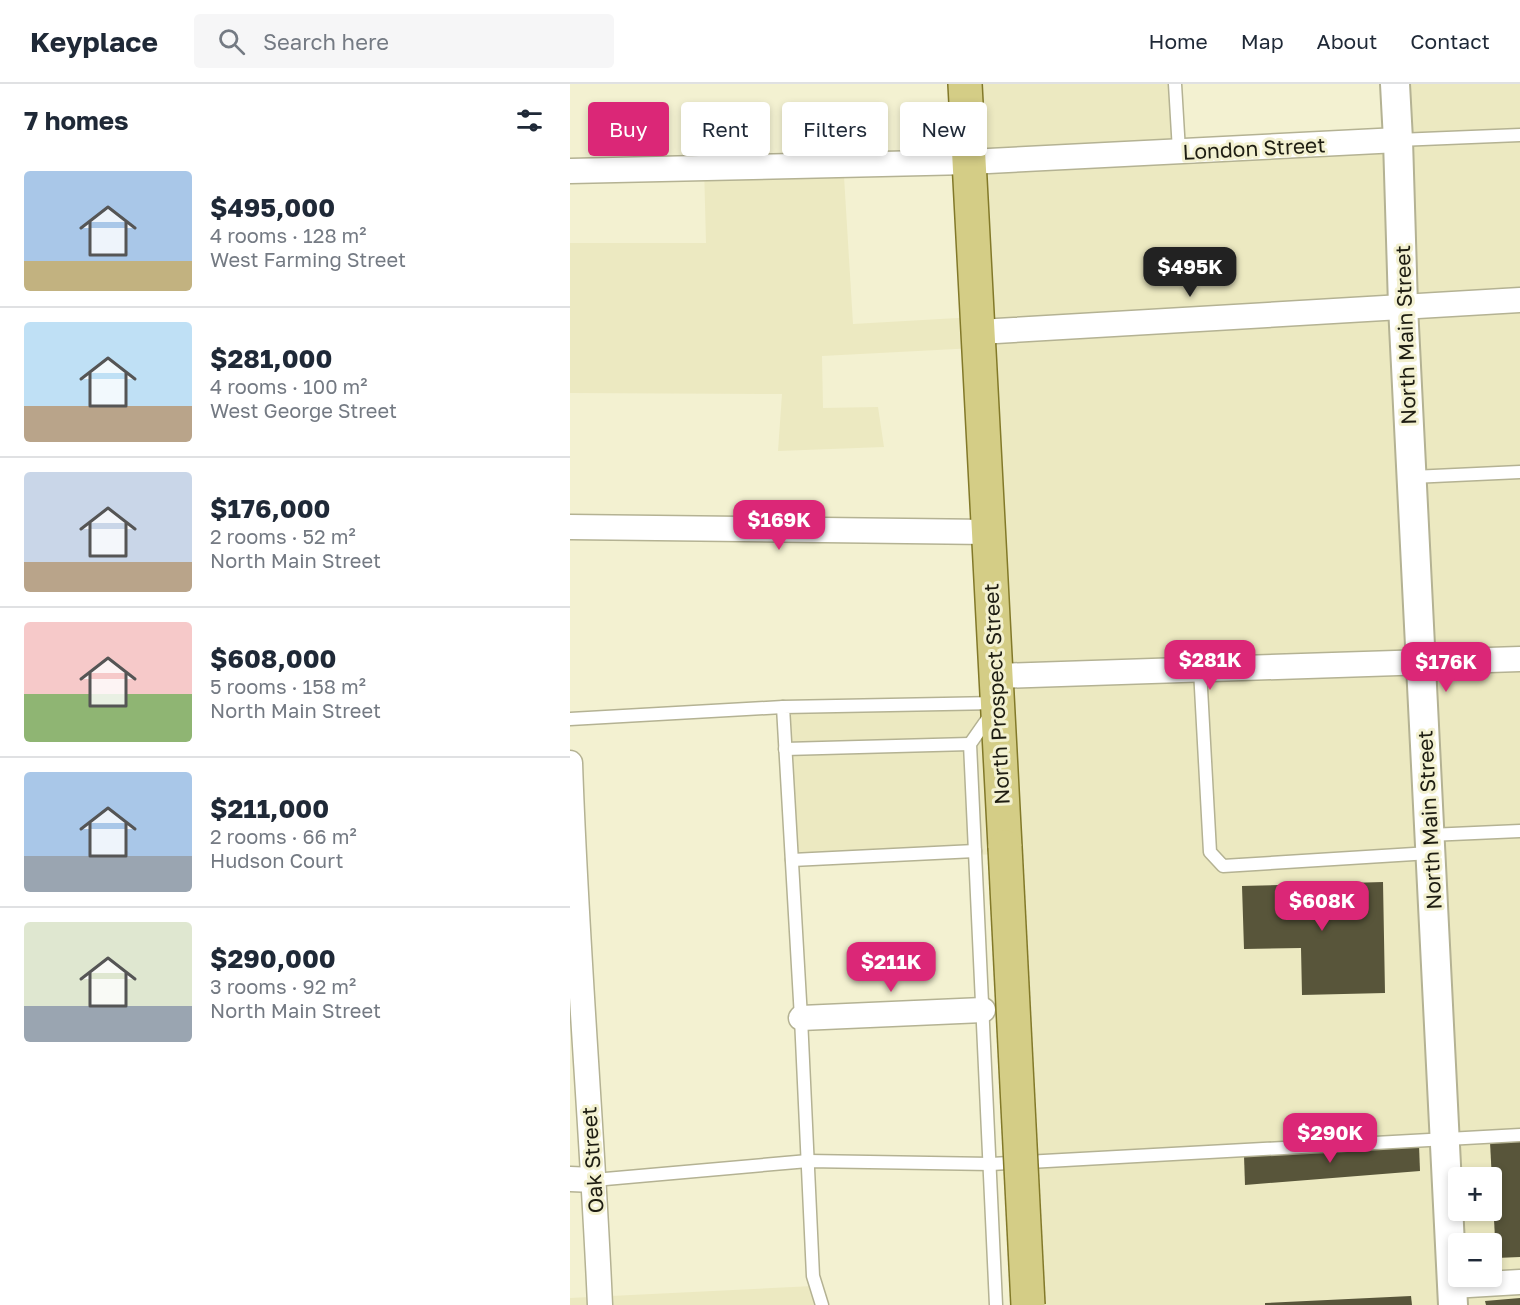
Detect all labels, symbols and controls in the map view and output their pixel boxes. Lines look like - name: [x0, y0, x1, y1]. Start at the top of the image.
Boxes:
- search box: [194, 14, 614, 68]
- text: Keyplace: [30, 25, 158, 58]
- icon: search: [215, 25, 248, 58]
- text: Search here: [263, 28, 389, 55]
- text: Home: [1148, 28, 1208, 54]
- text: Map: [1241, 28, 1284, 54]
- text: About: [1317, 28, 1377, 54]
- text: Contact: [1410, 28, 1490, 54]
- chip: Buy: [588, 102, 669, 156]
- chip: Rent: [681, 102, 770, 156]
- chip: Filters: [782, 102, 888, 156]
- chip: New: [900, 102, 987, 156]
- icon: filters: [513, 104, 546, 137]
- text: 7 homes: [24, 105, 129, 136]
- street label: London Street: [1182, 131, 1326, 165]
- text: $495,000: [210, 192, 335, 223]
- icon: home: [72, 195, 144, 267]
- text: 4 rooms · 128 m²: [210, 223, 367, 247]
- street label: North Main Street: [1389, 245, 1421, 425]
- text: West Farming Street: [210, 247, 406, 271]
- pin: $495K: [1148, 247, 1232, 298]
- text: $495K: [1157, 254, 1223, 278]
- text: $281,000: [210, 343, 332, 374]
- icon: home: [72, 346, 144, 418]
- text: 4 rooms · 100 m²: [210, 374, 368, 398]
- text: West George Street: [210, 398, 397, 422]
- text: $176,000: [210, 493, 331, 524]
- icon: home: [72, 496, 144, 568]
- pin: $169K: [737, 500, 821, 551]
- text: $169K: [747, 507, 811, 531]
- text: 2 rooms · 52 m²: [210, 524, 356, 548]
- text: North Main Street: [210, 548, 381, 572]
- street label: North Prospect Street: [977, 583, 1015, 805]
- pin: $281K: [1168, 640, 1252, 691]
- pin: $176K: [1404, 642, 1488, 693]
- text: $608,000: [210, 643, 337, 674]
- icon: home: [72, 646, 144, 718]
- text: $281K: [1178, 647, 1242, 671]
- text: $176K: [1415, 649, 1477, 673]
- text: 5 rooms · 158 m²: [210, 674, 366, 698]
- text: North Main Street: [210, 698, 381, 722]
- street label: North Main Street: [1411, 730, 1447, 910]
- text: $211,000: [210, 793, 329, 824]
- icon: home: [72, 796, 144, 868]
- text: 2 rooms · 66 m²: [210, 824, 357, 848]
- text: Hudson Court: [210, 848, 343, 872]
- pin: $608K: [1280, 881, 1364, 932]
- text: $608K: [1289, 888, 1355, 912]
- pin: $211K: [849, 942, 933, 993]
- text: $290,000: [210, 943, 336, 974]
- icon: home: [72, 946, 144, 1018]
- text: $211K: [861, 949, 921, 973]
- text: 3 rooms · 92 m²: [210, 974, 356, 998]
- text: North Main Street: [210, 998, 381, 1022]
- street label: Oak Street: [575, 1106, 609, 1214]
- pin: $290K: [1288, 1113, 1372, 1164]
- text: $290K: [1297, 1120, 1363, 1144]
- map controls: [1448, 1167, 1502, 1287]
- button: +: [1448, 1167, 1502, 1221]
- button: −: [1448, 1233, 1502, 1287]

